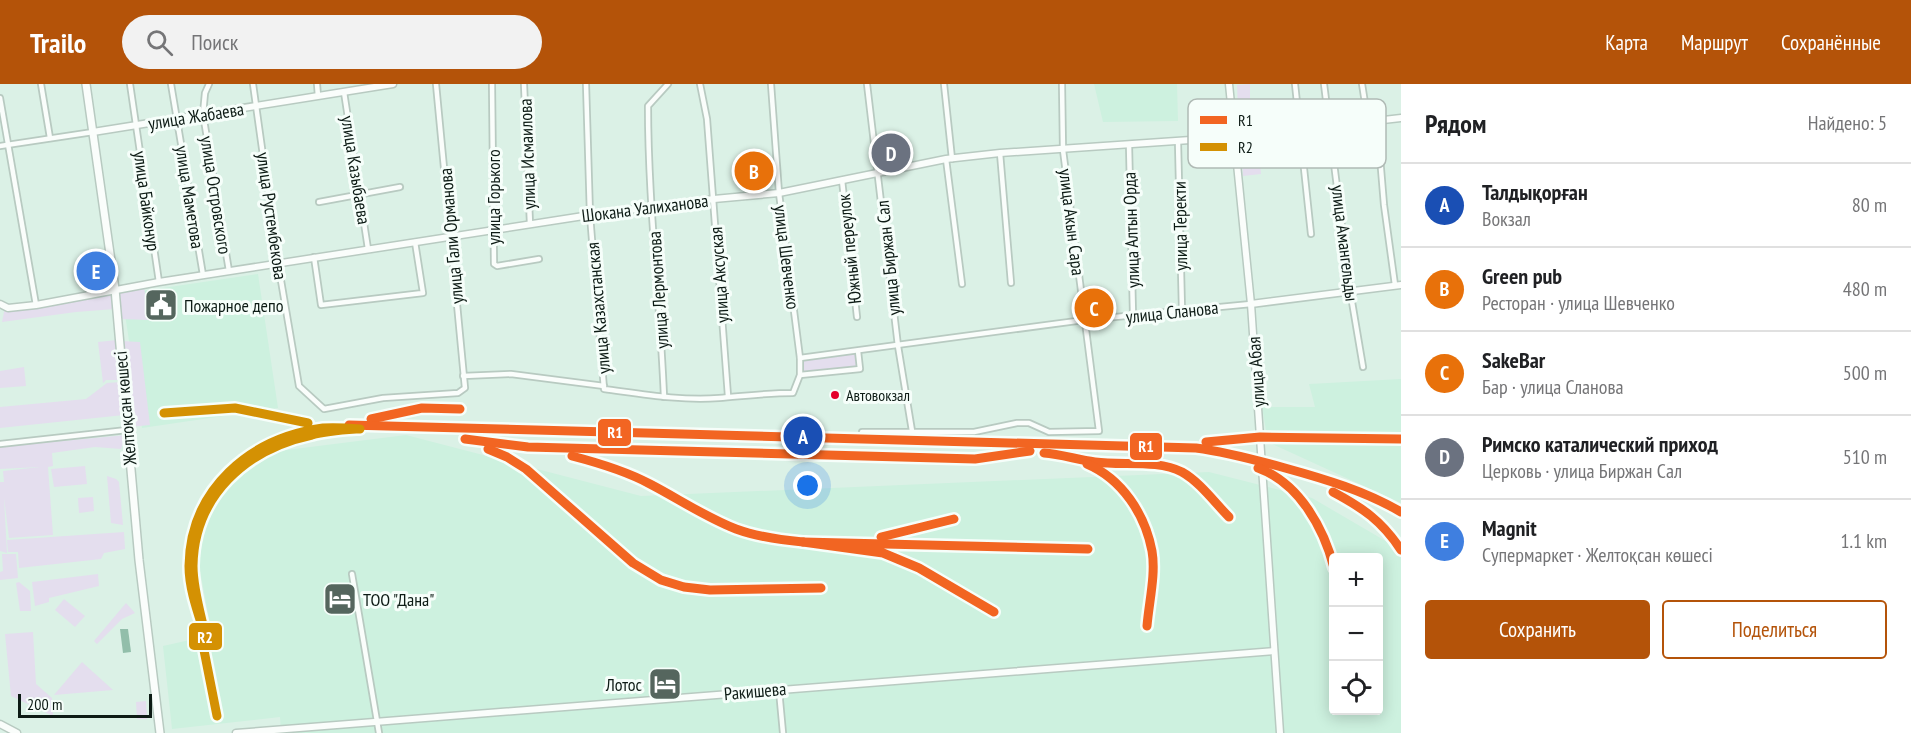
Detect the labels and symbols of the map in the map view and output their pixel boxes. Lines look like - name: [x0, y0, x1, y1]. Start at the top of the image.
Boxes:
- street label: улица Жабаева: [147, 97, 245, 135]
- street label: улица Исмаилова: [514, 98, 540, 210]
- legend: [1188, 99, 1386, 168]
- text: R1: [1238, 110, 1253, 130]
- street label: улица Казыбаева: [336, 114, 376, 226]
- pin: D: [872, 130, 910, 176]
- street label: улица Островского: [195, 134, 237, 256]
- text: R2: [1238, 137, 1253, 157]
- street label: улица Маметова: [171, 144, 209, 250]
- pin: B: [734, 148, 774, 194]
- street label: улица Байконур: [129, 149, 165, 253]
- street label: улица Горького: [482, 149, 505, 245]
- street label: улица Рустембекова: [252, 151, 292, 281]
- street label: улица Гали Орманова: [434, 167, 468, 305]
- street label: улица Акын Сара: [1054, 167, 1090, 277]
- street label: улица Алтын Орда: [1117, 172, 1145, 288]
- street label: улица Теректи: [1168, 181, 1192, 271]
- street label: улица Амангельды: [1326, 184, 1364, 302]
- street label: Шокана Уалиханова: [580, 189, 710, 227]
- street label: Южный переулок: [832, 193, 866, 305]
- street label: улица Биржан Сал: [871, 199, 905, 317]
- street label: улица Шевченко: [769, 203, 805, 311]
- street label: улица Аксуская: [704, 226, 734, 324]
- street label: улица Лермонтова: [642, 230, 674, 350]
- street label: улица Казахстанская: [581, 241, 615, 375]
- pin: E: [76, 248, 116, 294]
- pin: C: [1074, 286, 1114, 330]
- public building icon: Пожарное депо: [143, 287, 179, 323]
- place label: Пожарное депо: [184, 294, 284, 317]
- street label: улица Сланова: [1125, 296, 1219, 328]
- street label: улица Абая: [1242, 336, 1270, 408]
- street label: Желтоқсан көшесі: [109, 350, 142, 467]
- place label: Автовокзал: [846, 385, 910, 405]
- marker: Автовокзал: [829, 389, 841, 401]
- pin: A: [784, 414, 822, 458]
- line badge: R1: [597, 418, 632, 447]
- text: R1: [607, 422, 623, 442]
- line badge: R1: [1129, 432, 1163, 461]
- text: R1: [1138, 436, 1154, 456]
- your location: [793, 471, 822, 500]
- hotel icon: ТОО "Дана": [322, 581, 358, 617]
- place label: ТОО "Дана": [363, 588, 434, 611]
- line badge: R2: [188, 622, 223, 651]
- text: R2: [197, 627, 213, 647]
- hotel icon: Лотос: [647, 666, 683, 702]
- place label: Лотос: [605, 673, 643, 696]
- street label: Ракишева: [723, 677, 787, 705]
- scale bar: [18, 691, 152, 718]

